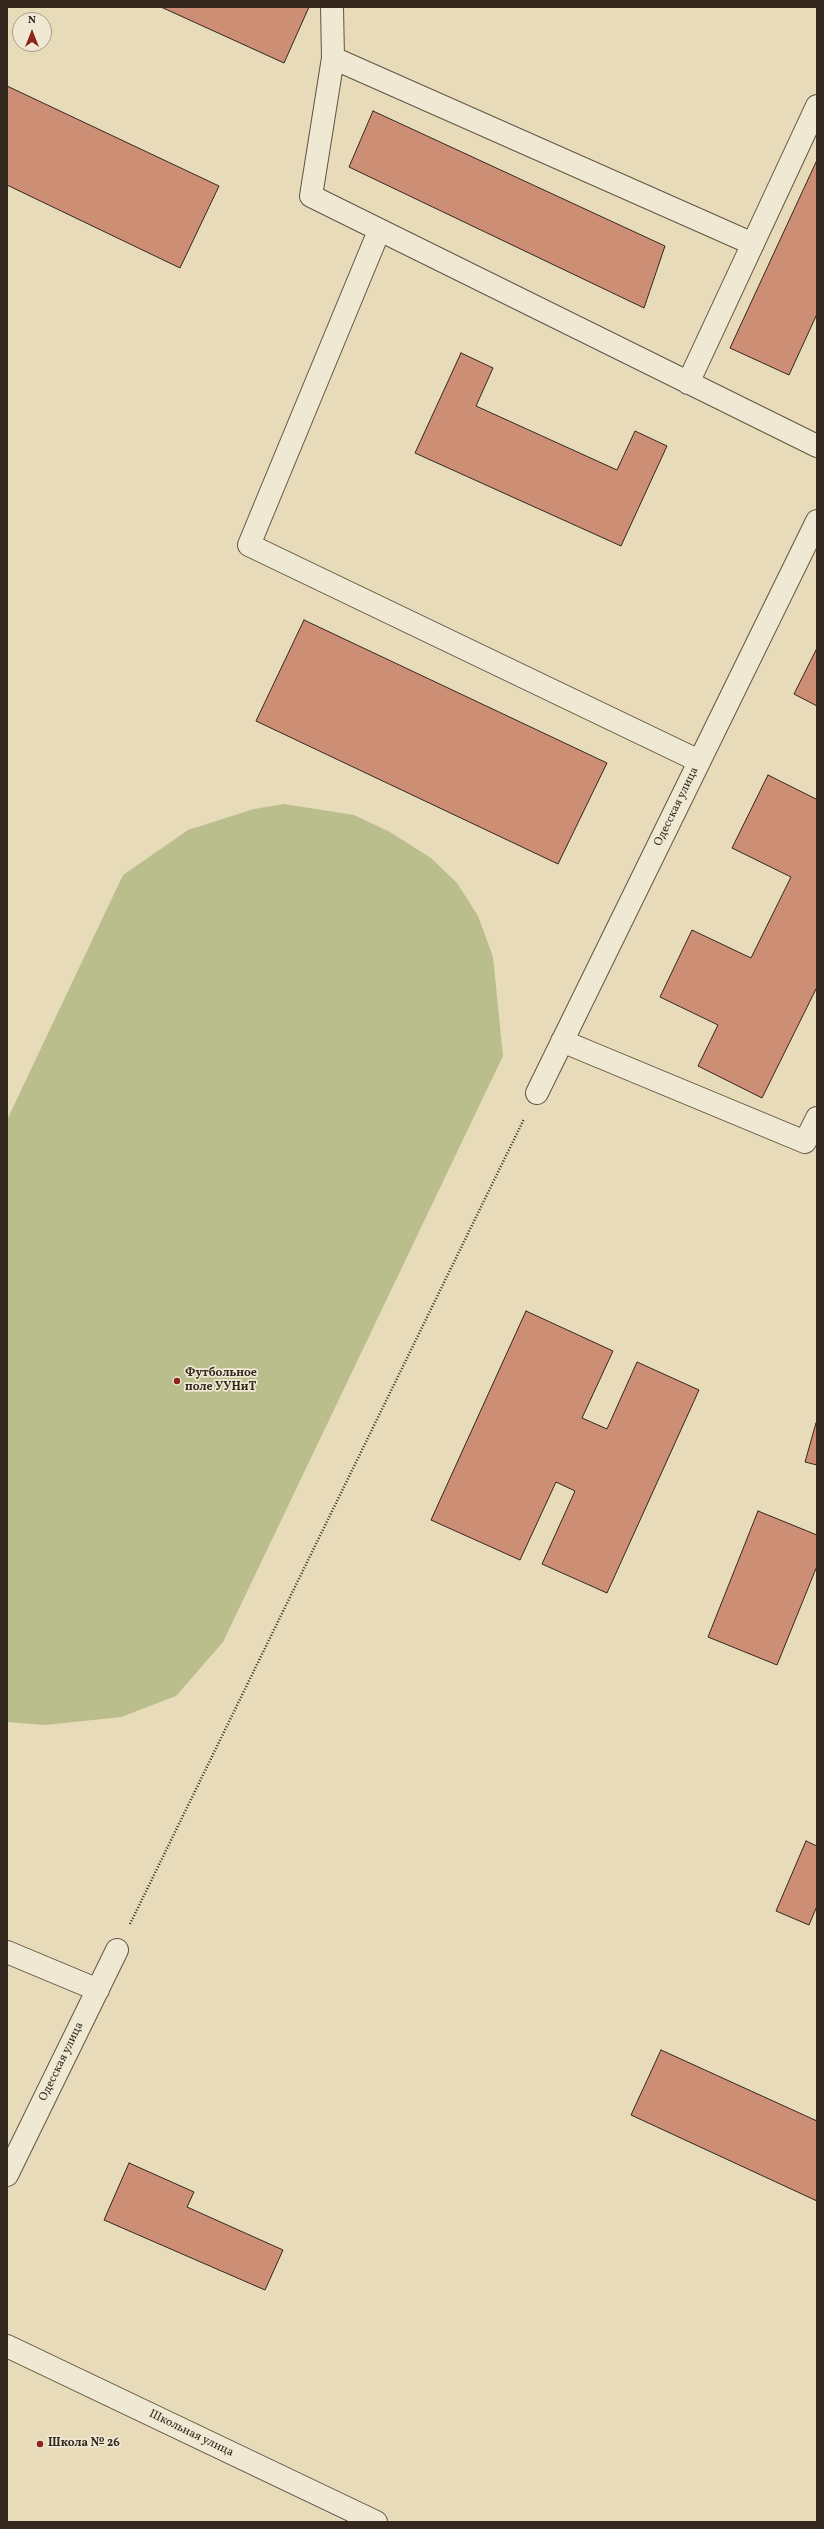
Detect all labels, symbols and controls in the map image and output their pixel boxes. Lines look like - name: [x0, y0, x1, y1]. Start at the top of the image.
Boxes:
- north arrow: [12, 12, 52, 52]
- text: N: [28, 13, 36, 28]
- street label: Одесская улица: [652, 765, 702, 849]
- place label: Футбольное поле УУНиТ: [185, 1367, 257, 1395]
- marker: Футбольное поле УУНиТ: [172, 1376, 182, 1386]
- street label: Одесская улица: [37, 2020, 87, 2104]
- street label: Школьная улица: [146, 2407, 236, 2461]
- place label: Школа № 26: [48, 2437, 120, 2451]
- marker: Школа № 26: [35, 2439, 45, 2449]

